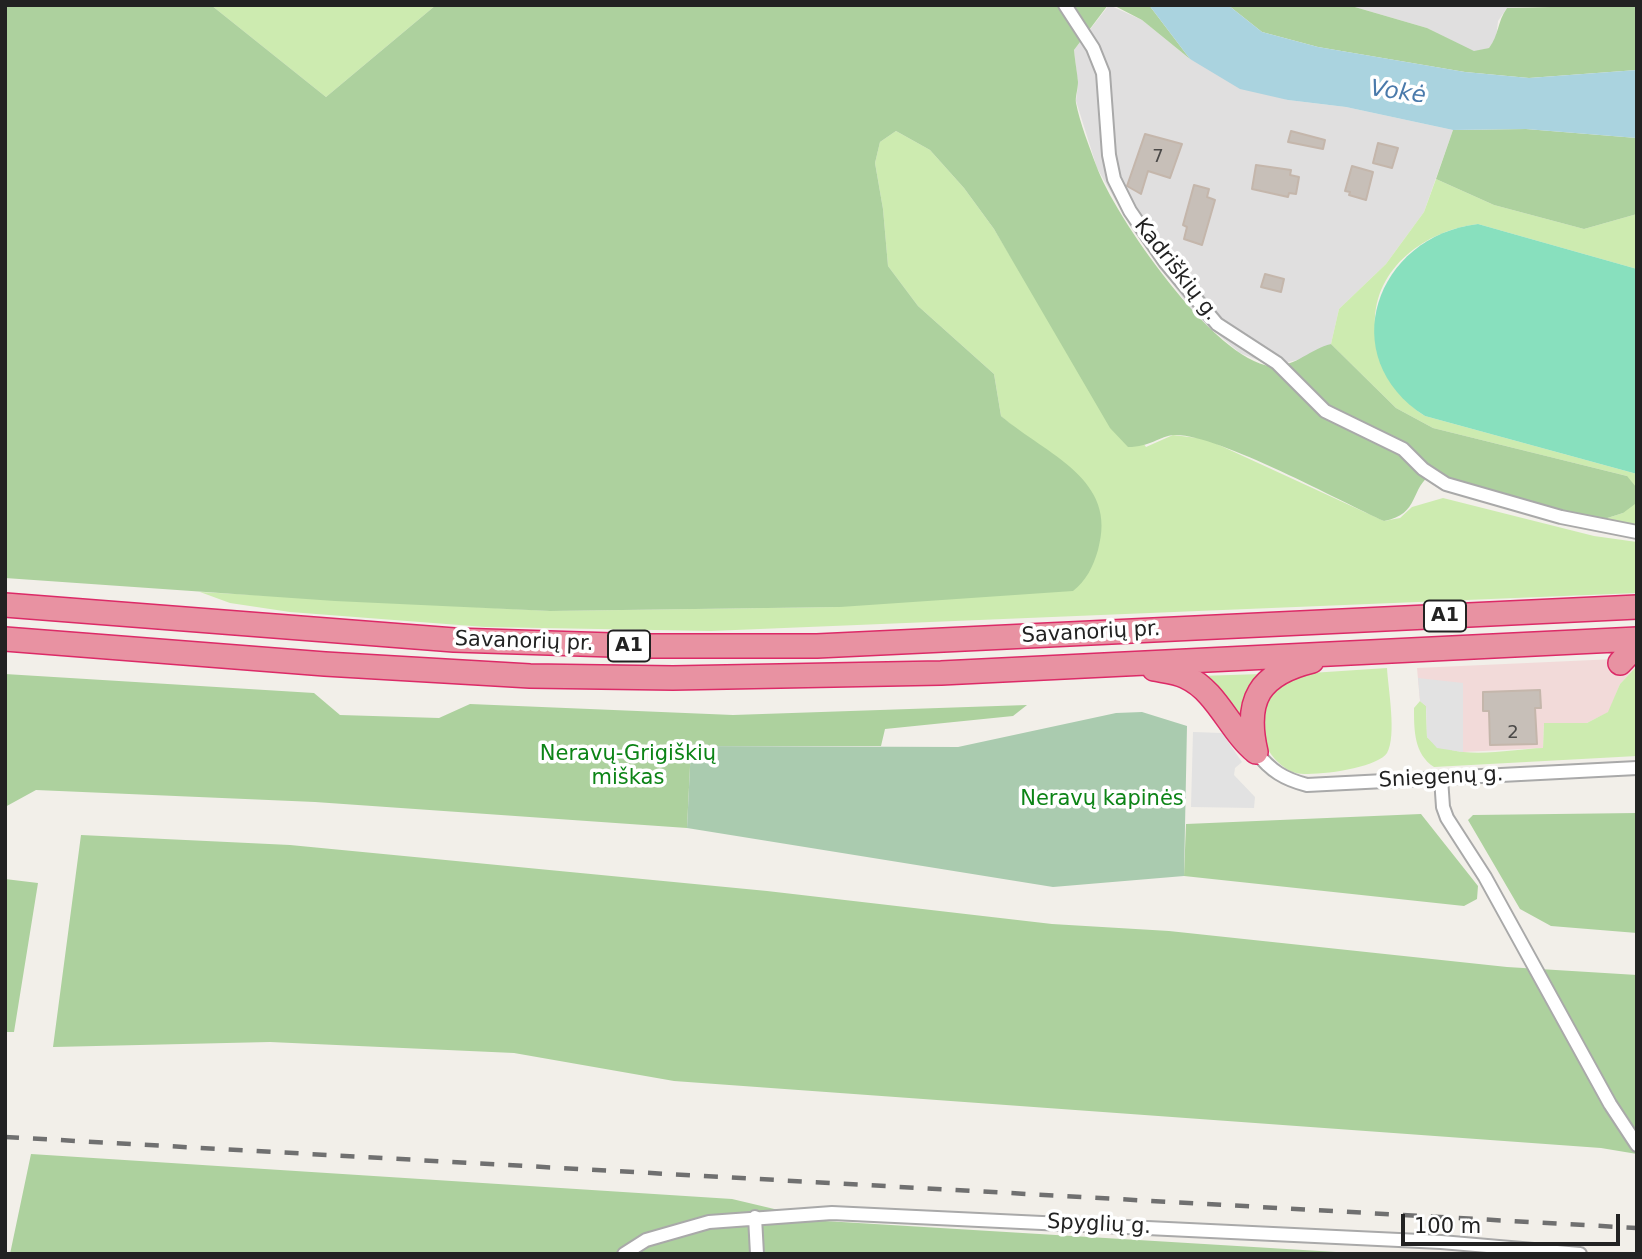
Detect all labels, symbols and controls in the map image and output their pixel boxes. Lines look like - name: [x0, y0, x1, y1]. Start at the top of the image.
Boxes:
- water label: Vokė: [1368, 75, 1428, 111]
- house number: 7: [1152, 146, 1164, 168]
- street label: Kadriškių g.: [1128, 214, 1224, 326]
- road number: A1: [1424, 600, 1466, 632]
- street label: Savanorių pr.: [1021, 617, 1161, 649]
- street label: Savanorių pr.: [454, 627, 594, 657]
- road number: A1: [608, 631, 650, 662]
- house number: 2: [1507, 722, 1519, 744]
- park label: Neravų-Grigiškių miškas: [540, 742, 716, 792]
- street label: Sniegenų g.: [1378, 762, 1504, 794]
- park label: Neravų kapinės: [1020, 787, 1184, 813]
- scale bar: [1404, 1200, 1623, 1244]
- street label: Spyglių g.: [1046, 1210, 1152, 1240]
- text: 100 m: [1414, 1214, 1481, 1238]

